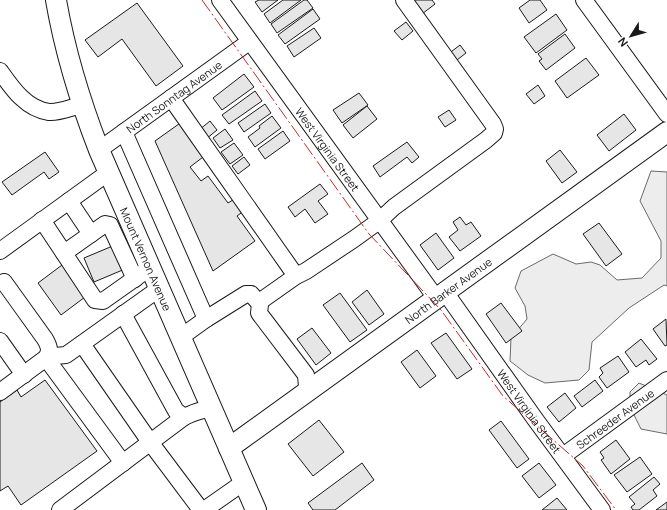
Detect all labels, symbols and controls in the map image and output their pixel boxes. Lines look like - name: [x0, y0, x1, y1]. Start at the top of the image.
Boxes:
- north arrow: [611, 16, 651, 56]
- text: N: [614, 35, 631, 50]
- street label: North Sonntag Avenue: [123, 56, 225, 136]
- street label: West Virginia Street: [293, 104, 363, 194]
- street label: Mount Vernon Avenue: [117, 205, 176, 313]
- street label: North Barker Avenue: [402, 253, 495, 326]
- street label: West Virginia Street: [494, 366, 565, 456]
- street label: Schreeder Avenue: [573, 384, 657, 452]

